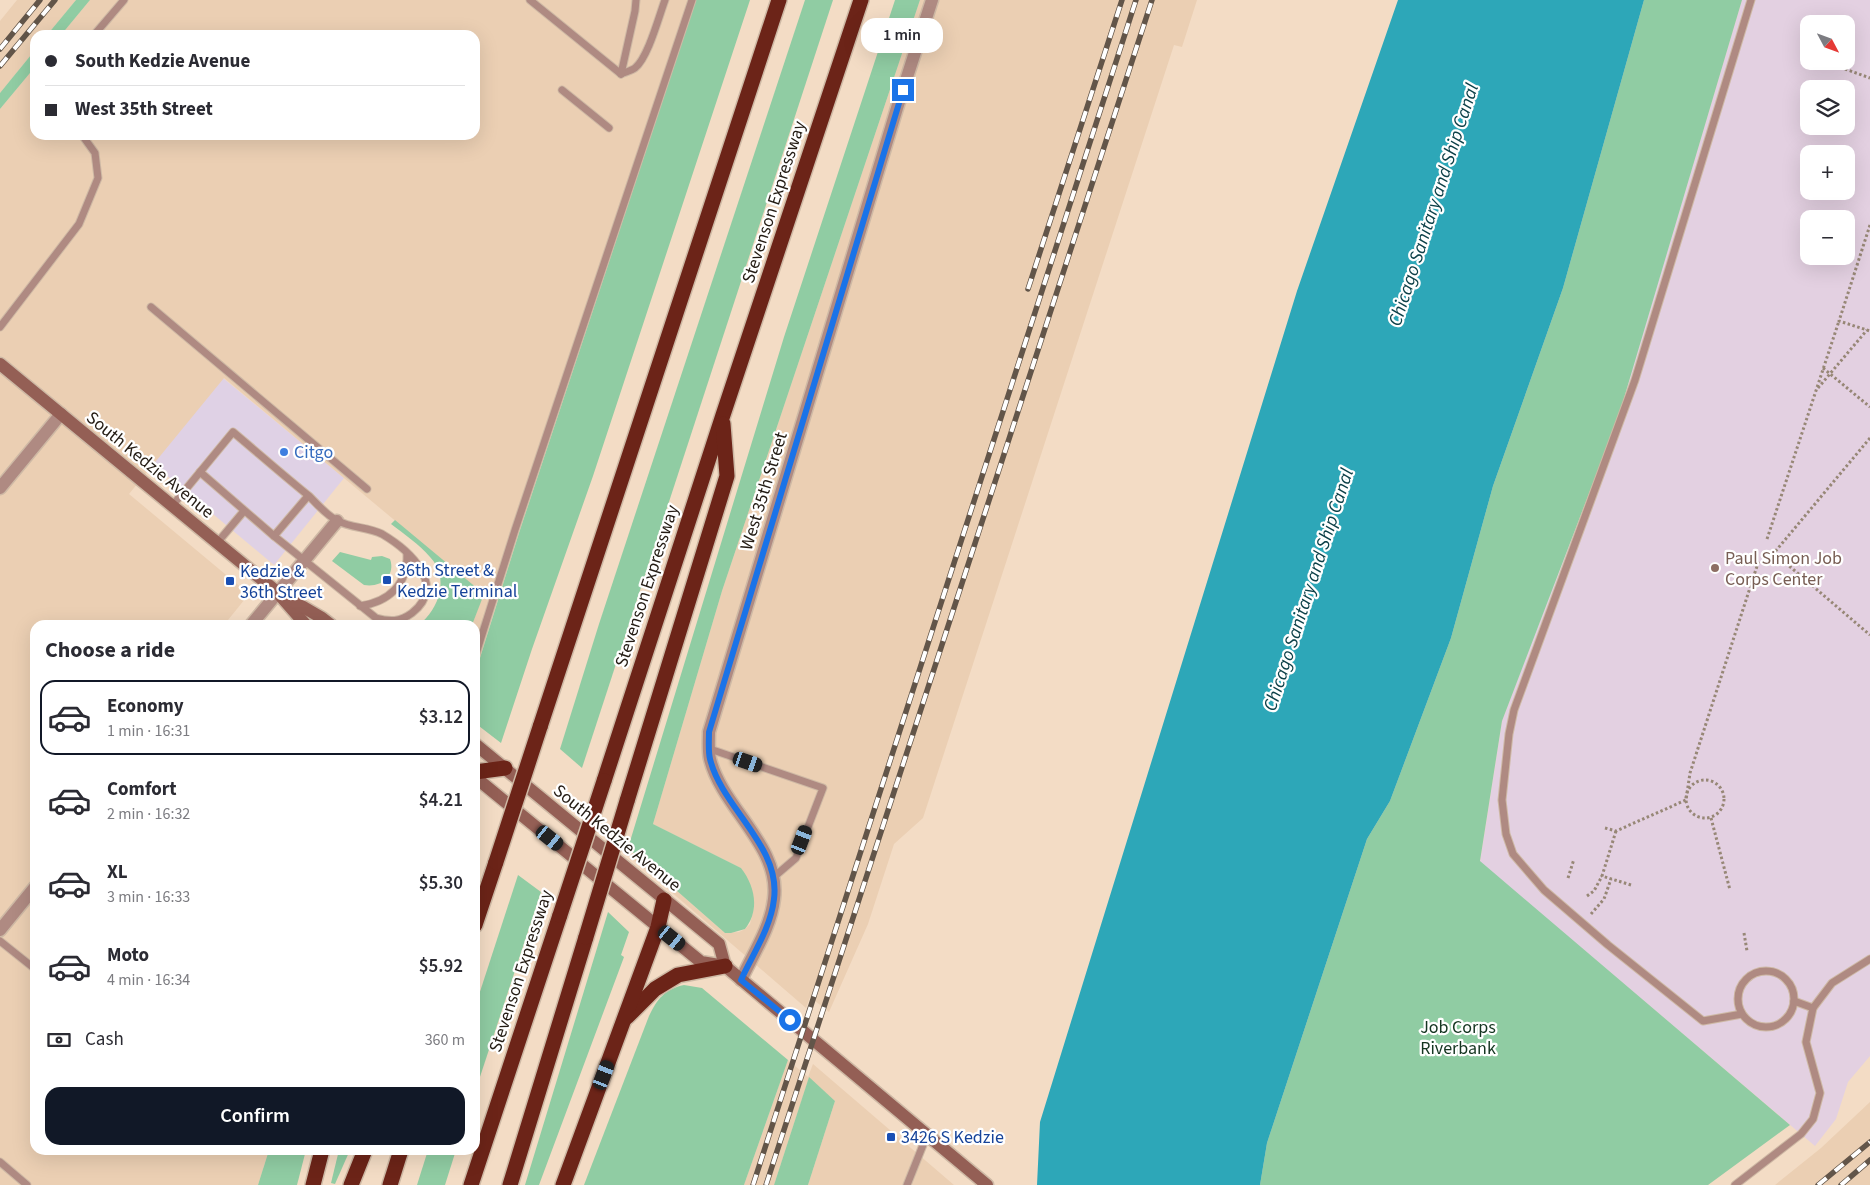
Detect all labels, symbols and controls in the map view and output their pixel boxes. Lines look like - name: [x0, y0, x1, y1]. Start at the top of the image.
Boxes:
- north arrow: [1800, 15, 1855, 70]
- map controls: [1800, 15, 1855, 265]
- callout: 1 min: [862, 18, 944, 52]
- text: 1 min: [883, 24, 921, 46]
- text: South Kedzie Avenue: [75, 48, 250, 75]
- route end: [892, 79, 914, 101]
- water label: Chicago Sanitary and Ship Canal: [1382, 80, 1486, 330]
- button: layers: [1800, 80, 1855, 135]
- text: West 35th Street: [75, 96, 213, 123]
- street label: Stevenson Expressway: [736, 117, 812, 286]
- button: +: [1800, 145, 1855, 200]
- button: −: [1800, 210, 1855, 265]
- street label: South Kedzie Avenue: [81, 406, 219, 524]
- street label: West 35th Street: [734, 429, 794, 553]
- place label: Citgo: [294, 440, 333, 465]
- marker: Citgo: [278, 446, 290, 458]
- water label: Chicago Sanitary and Ship Canal: [1257, 465, 1361, 715]
- street label: Stevenson Expressway: [609, 501, 685, 670]
- place label: Paul Simon Job Corps Center: [1725, 546, 1842, 592]
- place label: 36th Street & Kedzie Terminal: [397, 558, 517, 604]
- place label: Kedzie & 36th Street: [240, 559, 322, 605]
- marker: Paul Simon Job Corps Center: [1709, 562, 1721, 574]
- marker: 36th Street & Kedzie Terminal: [381, 574, 393, 586]
- marker: Kedzie & 36th Street: [224, 575, 236, 587]
- text: Choose a ride: [45, 634, 175, 666]
- text: Economy: [107, 693, 184, 720]
- icon: car: [47, 695, 92, 740]
- text: $3.12: [419, 704, 463, 731]
- text: 1 min · 16:31: [107, 720, 190, 742]
- car: [731, 750, 764, 774]
- text: Comfort: [107, 776, 177, 803]
- icon: car: [47, 778, 92, 823]
- street label: South Kedzie Avenue: [548, 779, 686, 897]
- text: $4.21: [419, 787, 463, 814]
- text: 2 min · 16:32: [107, 803, 190, 825]
- car: [533, 823, 566, 853]
- car: [789, 823, 814, 857]
- text: XL: [107, 859, 128, 886]
- icon: car: [47, 861, 92, 906]
- text: $5.30: [419, 870, 463, 897]
- text: 3 min · 16:33: [107, 886, 190, 908]
- street label: Stevenson Expressway: [483, 886, 559, 1055]
- car: [655, 923, 688, 953]
- text: Moto: [107, 942, 149, 969]
- icon: car: [47, 944, 92, 989]
- text: $5.92: [419, 953, 463, 980]
- text: 4 min · 16:34: [107, 969, 190, 991]
- route start: [779, 1009, 801, 1031]
- park label: Job Corps Riverbank: [1420, 1015, 1496, 1061]
- icon: cash: [45, 1026, 73, 1054]
- text: Cash: [85, 1026, 124, 1053]
- text: 360 m: [425, 1029, 465, 1051]
- car: [591, 1058, 616, 1092]
- button: Confirm: [45, 1087, 465, 1145]
- place label: 3426 S Kedzie: [901, 1125, 1004, 1150]
- marker: 3426 S Kedzie: [885, 1131, 897, 1143]

